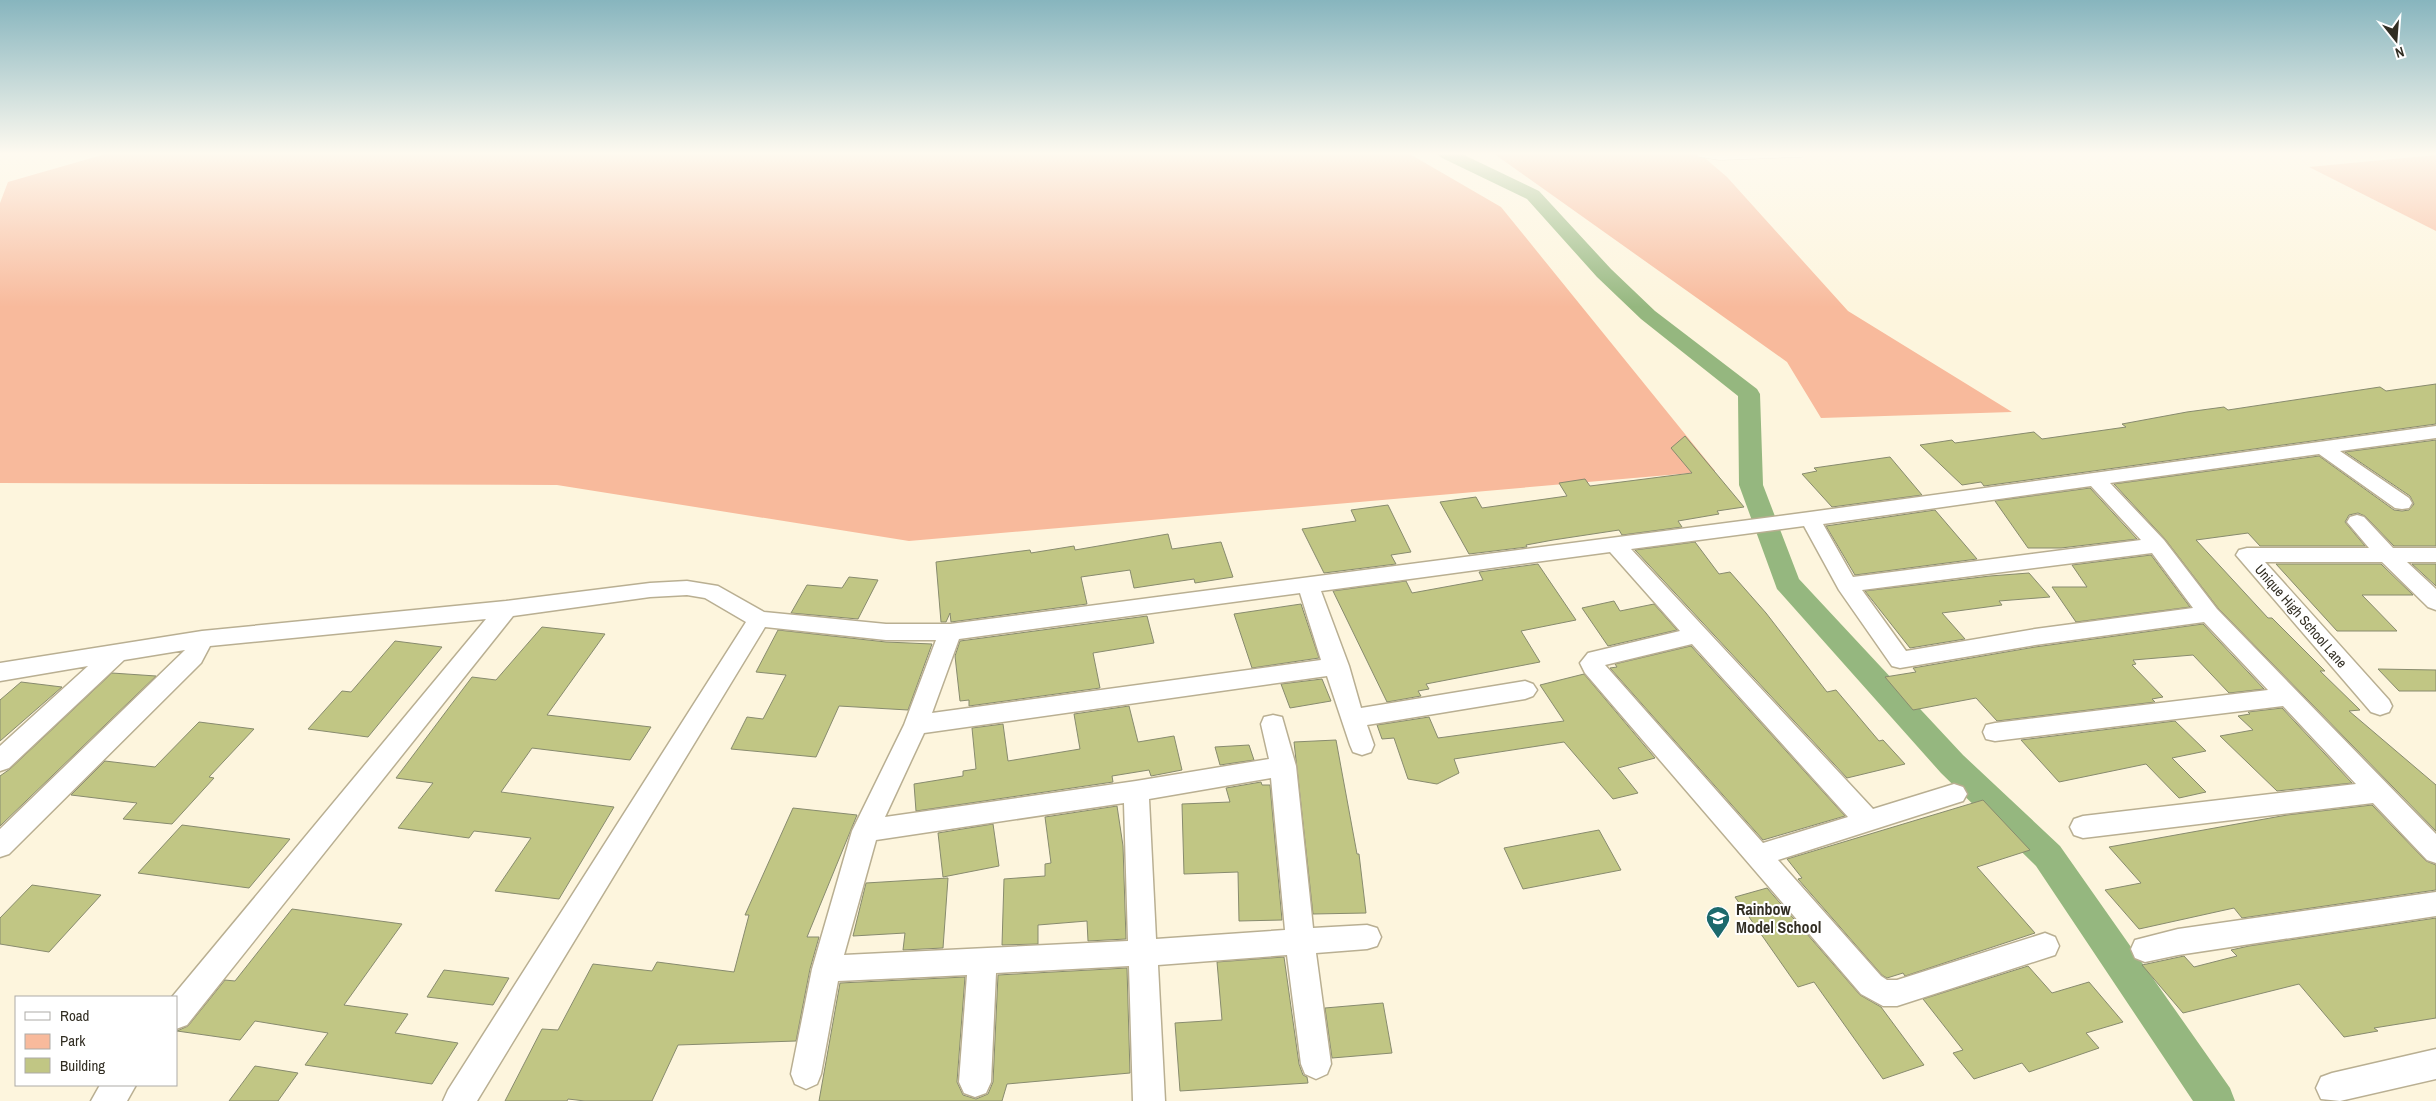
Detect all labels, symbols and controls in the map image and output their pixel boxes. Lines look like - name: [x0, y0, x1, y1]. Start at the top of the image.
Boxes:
- north arrow: [2371, 15, 2421, 65]
- text: N: [2393, 43, 2406, 62]
- street label: Unique High School Lane: [2251, 560, 2351, 672]
- place label: Rainbow Model School: [1736, 898, 1821, 938]
- school or university icon: Rainbow Model School: [1705, 905, 1731, 939]
- legend: [15, 996, 178, 1086]
- text: Road: [60, 1005, 89, 1026]
- text: Park: [60, 1030, 86, 1051]
- text: Building: [60, 1055, 105, 1076]

